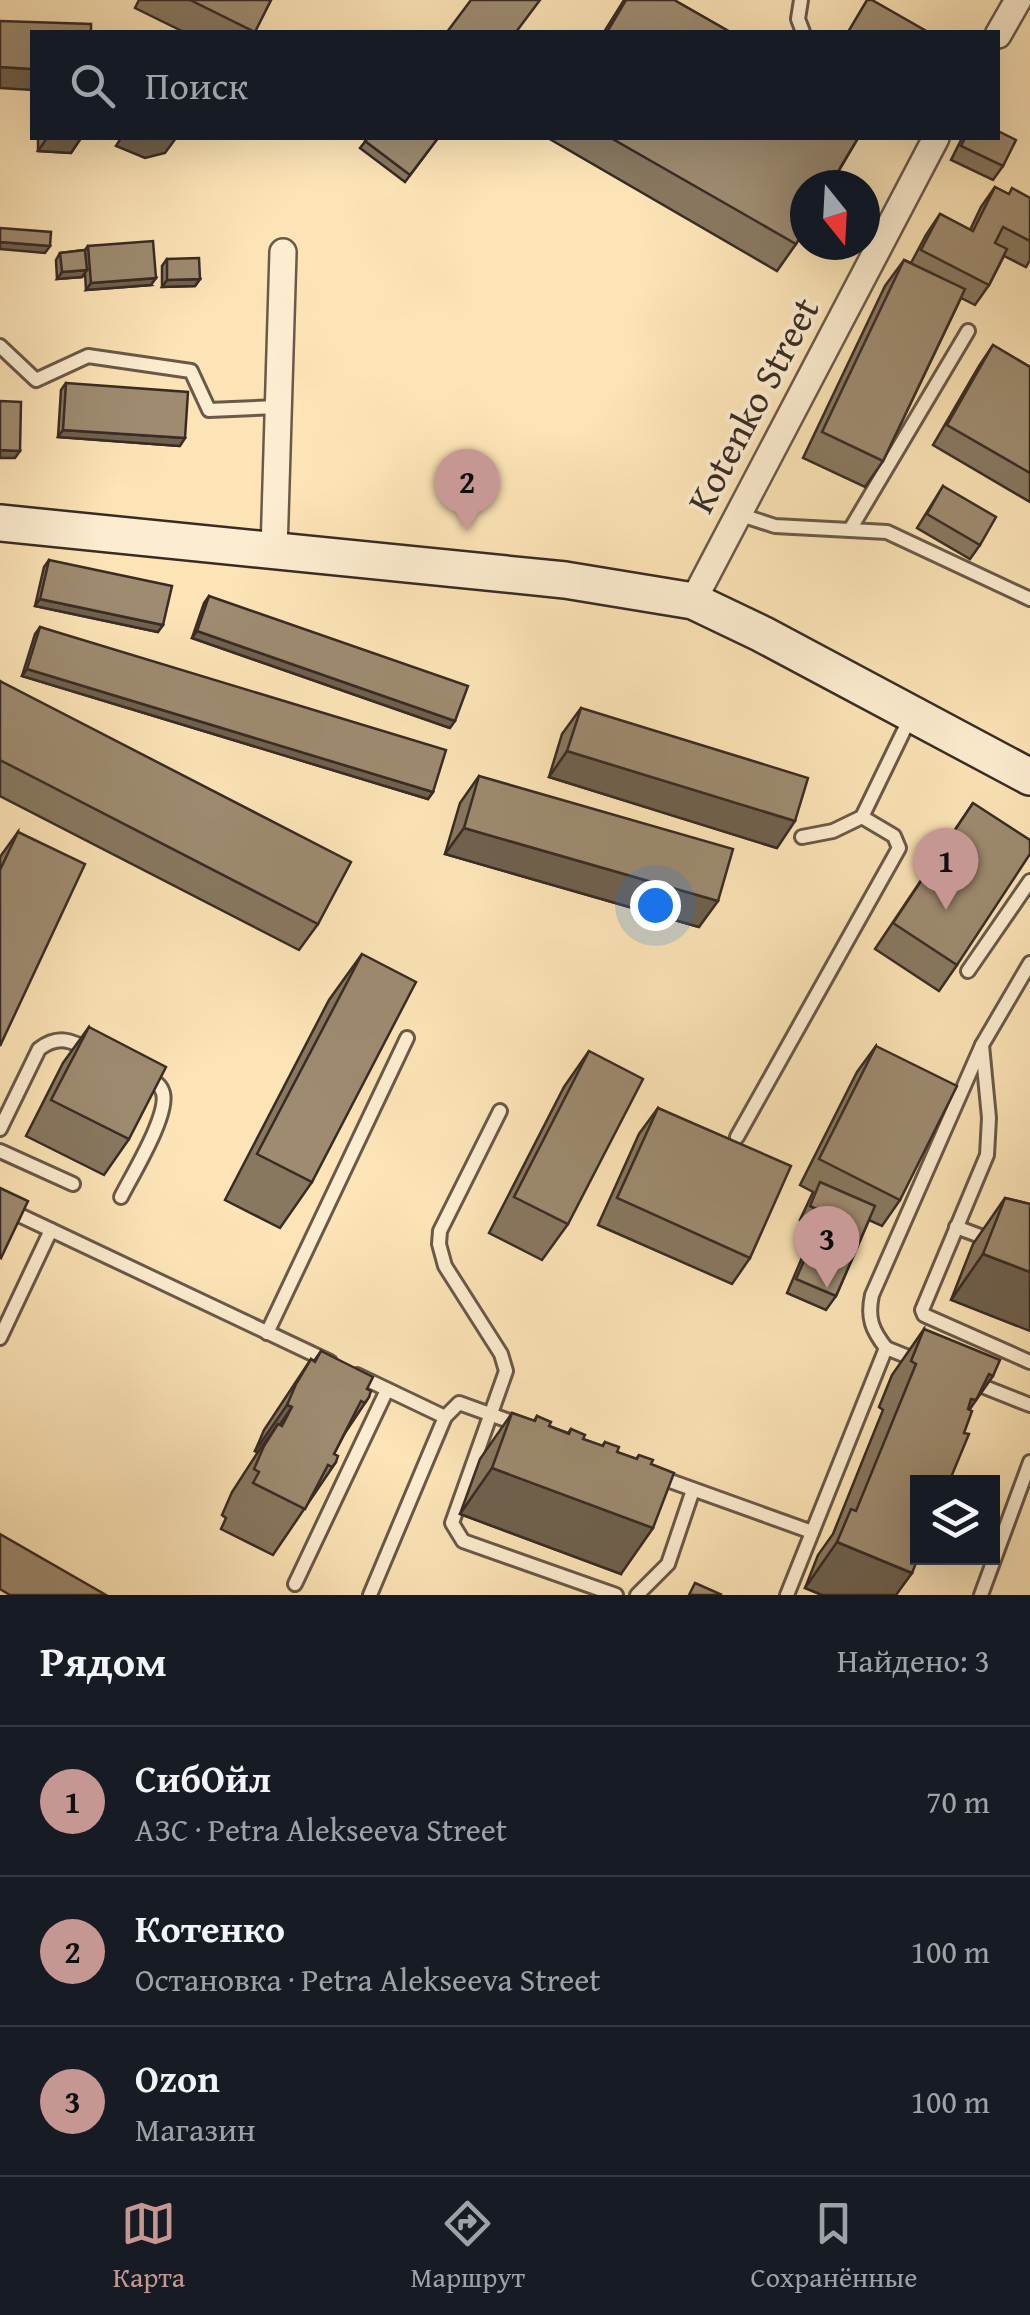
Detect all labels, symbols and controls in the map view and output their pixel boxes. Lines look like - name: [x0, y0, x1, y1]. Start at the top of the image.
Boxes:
- search box: [30, 30, 1000, 140]
- text: Поиск: [145, 57, 248, 113]
- icon: search: [65, 58, 120, 113]
- north arrow: [790, 170, 880, 260]
- street label: Kotenko Street: [672, 287, 832, 522]
- pin: 2: [434, 448, 500, 531]
- pin: 1: [914, 828, 978, 910]
- your location: [630, 880, 681, 931]
- pin: 3: [794, 1206, 860, 1288]
- map controls: [910, 1475, 1000, 1565]
- button: layers: [910, 1475, 1000, 1565]
- text: Рядом: [40, 1630, 167, 1691]
- text: Найдено: 3: [837, 1637, 990, 1684]
- text: СибОйл: [135, 1750, 271, 1806]
- text: 1: [64, 1778, 81, 1825]
- text: 70 m: [926, 1778, 990, 1825]
- text: АЗС · Petra Alekseeva Street: [135, 1806, 507, 1853]
- text: Котенко: [135, 1900, 285, 1956]
- text: 2: [64, 1928, 81, 1975]
- text: 100 m: [911, 1928, 990, 1975]
- text: Остановка · Petra Alekseeva Street: [135, 1956, 601, 2003]
- text: Ozon: [135, 2050, 220, 2106]
- text: 3: [64, 2078, 81, 2125]
- text: 100 m: [911, 2078, 990, 2125]
- text: Магазин: [135, 2106, 256, 2153]
- tab: Карта: [113, 2196, 185, 2297]
- tab: Маршрут: [411, 2196, 525, 2297]
- tab: Сохранённые: [750, 2196, 917, 2297]

